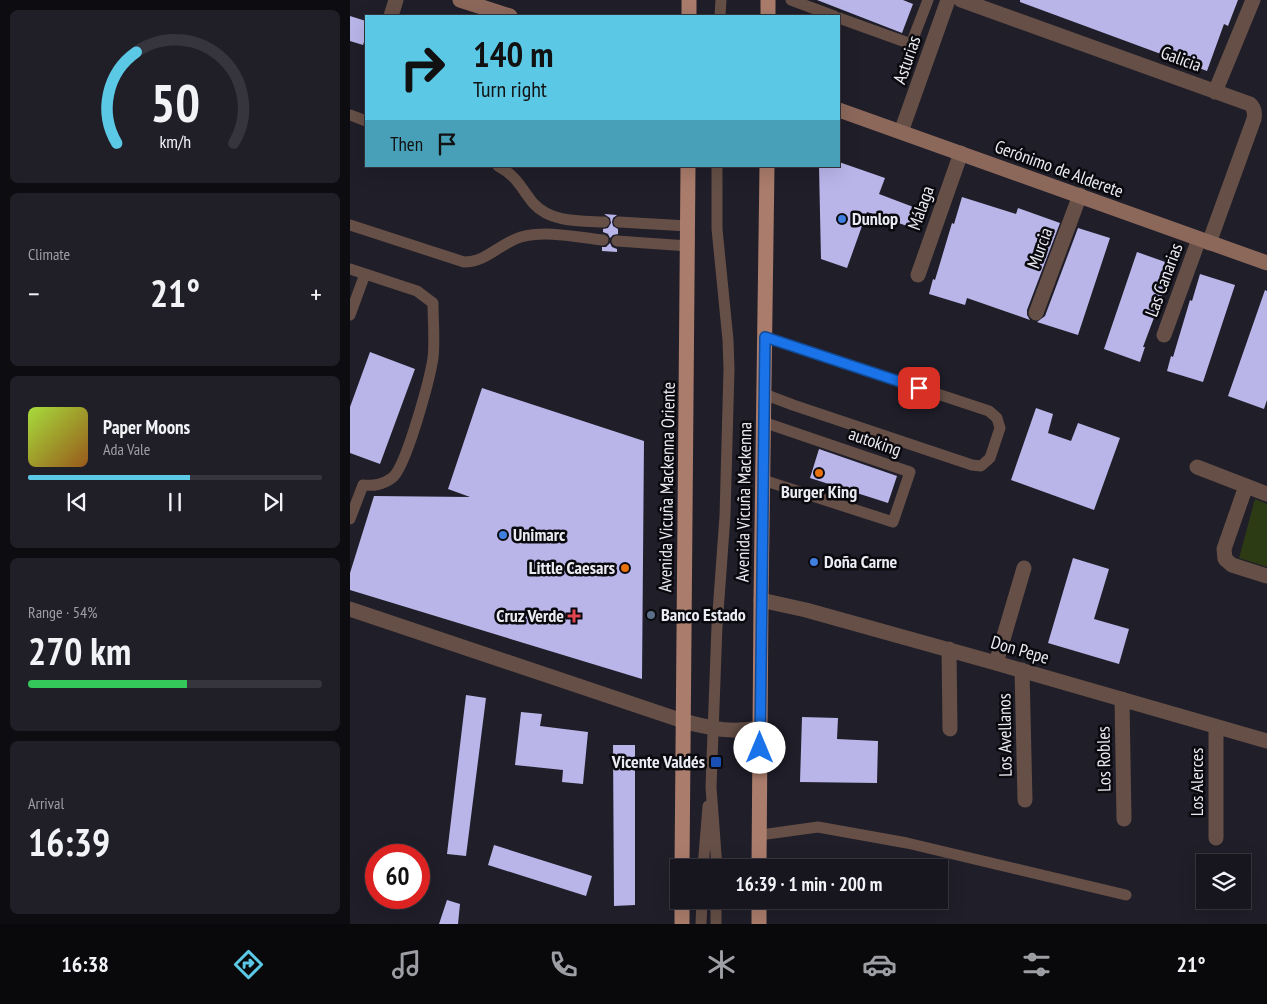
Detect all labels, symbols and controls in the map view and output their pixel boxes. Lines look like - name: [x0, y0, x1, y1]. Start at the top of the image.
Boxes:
- text: 140 m: [473, 31, 554, 77]
- street label: Asturias: [888, 33, 925, 87]
- icon: right: [390, 35, 455, 100]
- street label: Galicia: [1158, 41, 1205, 76]
- text: 50: [150, 69, 200, 136]
- text: Turn right: [473, 75, 547, 103]
- text: km/h: [159, 130, 191, 153]
- icon: arrive: [433, 130, 461, 158]
- text: Then: [390, 132, 423, 156]
- street label: Gerónimo de Alderete: [992, 135, 1127, 202]
- street label: Málaga: [902, 183, 939, 233]
- place label: Dunlop: [852, 207, 898, 230]
- marker: Dunlop: [836, 213, 848, 225]
- street label: Murcia: [1022, 224, 1057, 271]
- street label: Las Canarias: [1140, 240, 1187, 320]
- text: Climate: [28, 244, 70, 264]
- text: 21°: [150, 268, 200, 317]
- text: −: [28, 275, 40, 312]
- text: +: [310, 275, 322, 312]
- pin: [898, 367, 940, 409]
- icon: arrive: [905, 374, 933, 402]
- street label: Avenida Vicuña Mackenna Oriente: [653, 382, 680, 592]
- text: Paper Moons: [103, 415, 190, 439]
- street label: Avenida Vicuña Mackenna: [731, 422, 756, 582]
- street label: autoking: [846, 422, 905, 461]
- text: Ada Vale: [103, 439, 150, 459]
- marker: Burger King: [813, 467, 825, 479]
- place label: Burger King: [781, 480, 857, 503]
- icon: previous: [63, 488, 91, 516]
- icon: pause: [161, 488, 189, 516]
- icon: next: [259, 488, 287, 516]
- place label: Unimarc: [513, 523, 566, 546]
- marker: Unimarc: [497, 529, 509, 541]
- place label: Doña Carne: [824, 550, 898, 573]
- place label: Little Caesars: [529, 556, 615, 579]
- marker: Doña Carne: [808, 556, 820, 568]
- marker: Little Caesars: [619, 562, 631, 574]
- text: Range · 54%: [28, 602, 97, 622]
- place label: Banco Estado: [661, 603, 746, 626]
- place label: Cruz Verde: [496, 604, 564, 627]
- marker: Banco Estado: [645, 609, 657, 621]
- marker: Cruz Verde: [568, 610, 580, 622]
- text: 270 km: [28, 626, 131, 675]
- street label: Don Pepe: [988, 630, 1052, 669]
- street label: Los Avellanos: [992, 693, 1017, 777]
- position arrow: [733, 721, 785, 773]
- street label: Los Robles: [1091, 726, 1116, 792]
- street label: Los Alerces: [1185, 748, 1208, 816]
- place label: Vicente Valdés: [611, 750, 705, 773]
- marker: Vicente Valdés: [709, 755, 723, 769]
- text: Arrival: [28, 793, 64, 813]
- text: 16:39: [28, 817, 110, 866]
- speed limit sign: 60: [365, 844, 430, 909]
- map controls: [1196, 854, 1251, 909]
- button: layers: [1196, 854, 1251, 909]
- text: 16:39 · 1 min · 200 m: [736, 872, 882, 896]
- icon: directions: [231, 947, 266, 982]
- icon: music: [389, 947, 424, 982]
- icon: phone: [546, 947, 581, 982]
- icon: climate: [704, 947, 739, 982]
- icon: car: [862, 947, 897, 982]
- icon: filters: [1019, 947, 1054, 982]
- text: 16:38: [61, 950, 109, 978]
- text: 21°: [1177, 950, 1206, 978]

